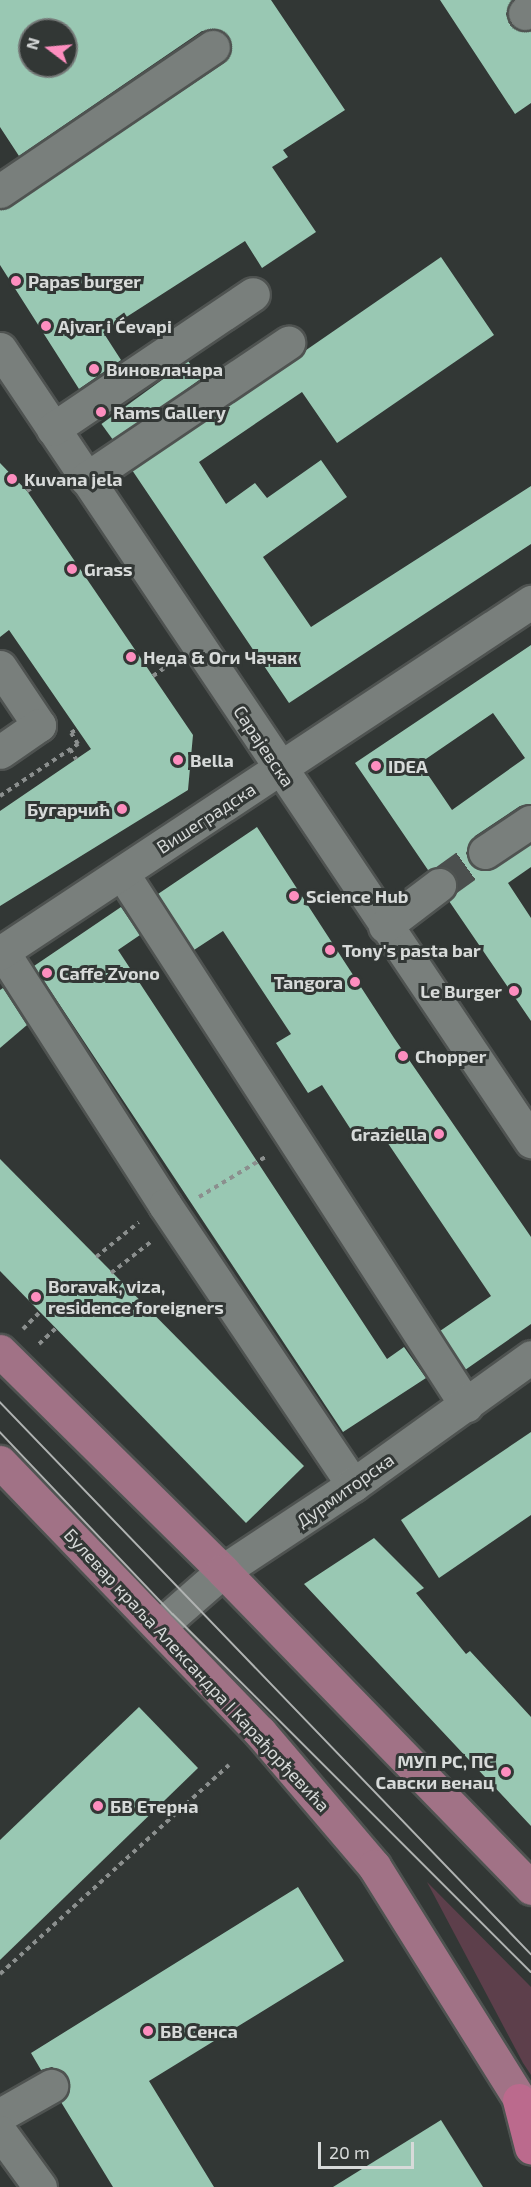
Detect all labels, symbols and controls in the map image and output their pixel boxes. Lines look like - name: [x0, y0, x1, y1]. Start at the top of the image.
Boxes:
- north arrow: [18, 18, 78, 78]
- text: N: [21, 35, 43, 52]
- place label: Papas burger: [28, 270, 141, 292]
- marker: Papas burger: [9, 274, 23, 288]
- place label: Ajvar i Ćevapi: [58, 315, 172, 337]
- marker: Ajvar i Ćevapi: [39, 319, 53, 333]
- place label: Виновлачара: [106, 358, 223, 380]
- marker: Виновлачара: [87, 362, 101, 376]
- place label: Rams Gallery: [113, 401, 226, 423]
- marker: Rams Gallery: [94, 405, 108, 419]
- place label: Kuvana jela: [24, 468, 123, 490]
- marker: Kuvana jela: [5, 472, 19, 486]
- place label: Grass: [84, 558, 133, 580]
- marker: Grass: [65, 562, 79, 576]
- place label: Неда & Оги Чачак: [143, 646, 297, 668]
- marker: Неда & Оги Чачак: [124, 650, 138, 664]
- street label: Сарајевска: [229, 701, 299, 791]
- place label: Bella: [190, 749, 234, 771]
- marker: Bella: [171, 753, 185, 767]
- place label: IDEA: [388, 755, 428, 777]
- marker: IDEA: [369, 759, 383, 773]
- street label: Вишеградска: [152, 778, 260, 858]
- place label: Бугарчић: [27, 798, 110, 820]
- marker: Бугарчић: [115, 802, 129, 816]
- place label: Science Hub: [306, 885, 409, 907]
- marker: Science Hub: [287, 889, 301, 903]
- place label: Tony's pasta bar: [342, 939, 481, 961]
- marker: Tony's pasta bar: [323, 943, 337, 957]
- place label: Caffe Zvono: [59, 962, 160, 984]
- marker: Caffe Zvono: [40, 966, 54, 980]
- place label: Tangora: [274, 971, 343, 993]
- marker: Tangora: [348, 975, 362, 989]
- place label: Le Burger: [420, 980, 502, 1002]
- marker: Le Burger: [507, 984, 521, 998]
- place label: Chopper: [415, 1045, 486, 1067]
- marker: Chopper: [396, 1049, 410, 1063]
- place label: Graziella: [351, 1123, 427, 1145]
- marker: Graziella: [432, 1127, 446, 1141]
- place label: Boravak, viza, residence foreigners: [48, 1276, 224, 1318]
- marker: Boravak, viza, residence foreigners: [29, 1290, 43, 1304]
- street label: Дурмиторска: [292, 1448, 398, 1532]
- street label: Булевар краља Александра I Карађорђевића: [60, 1524, 334, 1816]
- place label: МУП РС, ПС Савски венац: [376, 1751, 494, 1794]
- marker: МУП РС, ПС Савски венац: [499, 1765, 513, 1779]
- place label: БВ Етерна: [110, 1795, 199, 1817]
- marker: БВ Етерна: [91, 1799, 105, 1813]
- place label: БВ Сенса: [160, 2020, 238, 2042]
- marker: БВ Сенса: [141, 2024, 155, 2038]
- scale bar: [321, 2130, 417, 2168]
- text: 20 m: [329, 2141, 370, 2163]

